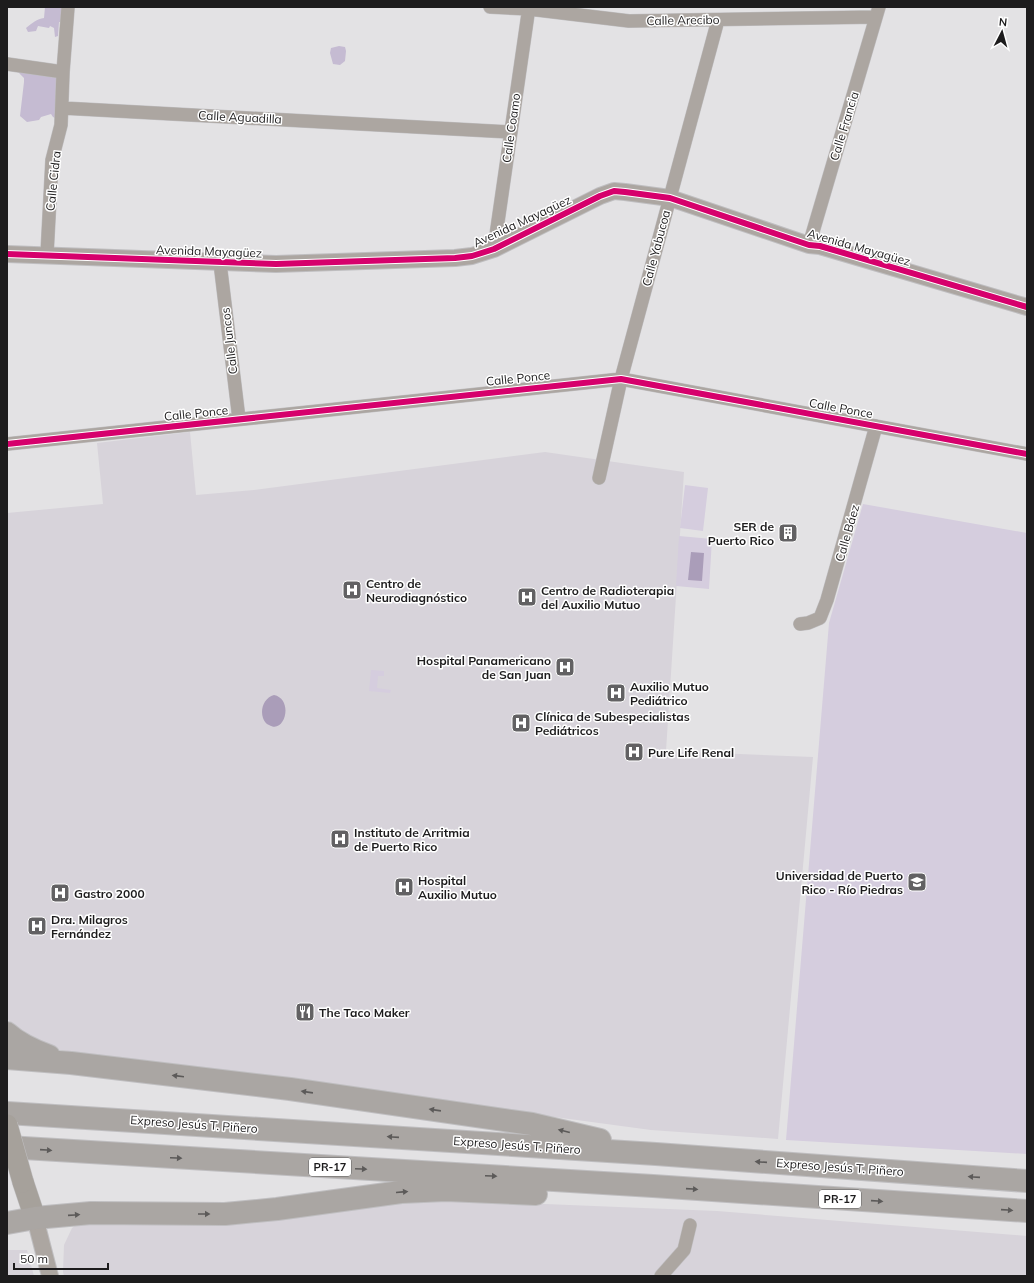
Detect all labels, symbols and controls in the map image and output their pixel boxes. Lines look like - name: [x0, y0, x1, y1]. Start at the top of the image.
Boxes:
- street label: Calle Arecibo: [646, 12, 720, 28]
- north arrow: [982, 12, 1022, 52]
- text: N: [998, 15, 1008, 29]
- street label: Calle Francia: [826, 90, 862, 162]
- street label: Calle Coamo: [499, 92, 523, 164]
- street label: Calle Aguadilla: [198, 107, 282, 127]
- street label: Calle Cidra: [42, 150, 64, 212]
- street label: Avenida Mayagüez: [471, 192, 573, 250]
- street label: Calle Yabucoa: [639, 208, 673, 288]
- street label: Avenida Mayagüez: [806, 225, 912, 269]
- street label: Avenida Mayagüez: [156, 242, 262, 260]
- street label: Calle Juncos: [217, 307, 241, 375]
- street label: Calle Ponce: [485, 367, 551, 389]
- street label: Calle Ponce: [808, 395, 874, 421]
- street label: Calle Ponce: [163, 402, 229, 424]
- street label: Calle Báez: [832, 503, 862, 563]
- place label: SER de Puerto Rico: [708, 519, 774, 548]
- building icon: SER de Puerto Rico: [777, 522, 799, 544]
- place label: Centro de Neurodiagnóstico: [366, 576, 467, 605]
- hospital icon: Centro de Neurodiagnóstico: [341, 579, 363, 601]
- place label: Centro de Radioterapia del Auxilio Mutuo: [541, 583, 674, 612]
- hospital icon: Centro de Radioterapia del Auxilio Mutuo: [516, 586, 538, 608]
- place label: Hospital Panamericano de San Juan: [417, 653, 551, 682]
- hospital icon: Hospital Panamericano de San Juan: [554, 656, 576, 678]
- place label: Auxilio Mutuo Pediátrico: [630, 679, 709, 708]
- hospital icon: Auxilio Mutuo Pediátrico: [605, 682, 627, 704]
- place label: Clínica de Subespecialistas Pediátricos: [535, 709, 690, 738]
- hospital icon: Clínica de Subespecialistas Pediátricos: [510, 712, 532, 734]
- hospital icon: Pure Life Renal: [623, 741, 645, 763]
- place label: Pure Life Renal: [648, 745, 734, 760]
- place label: Instituto de Arritmia de Puerto Rico: [354, 825, 470, 854]
- hospital icon: Instituto de Arritmia de Puerto Rico: [329, 828, 351, 850]
- place label: Universidad de Puerto Rico - Río Piedras: [776, 868, 903, 897]
- school or university icon: Universidad de Puerto Rico - Río Piedras: [906, 871, 928, 893]
- place label: Hospital Auxilio Mutuo: [418, 873, 497, 902]
- hospital icon: Hospital Auxilio Mutuo: [393, 876, 415, 898]
- hospital icon: Gastro 2000: [49, 882, 71, 904]
- place label: Gastro 2000: [74, 886, 145, 901]
- place label: Dra. Milagros Fernández: [51, 912, 128, 941]
- hospital icon: Dra. Milagros Fernández: [26, 915, 48, 937]
- restaurant icon: The Taco Maker: [294, 1001, 316, 1023]
- place label: The Taco Maker: [319, 1005, 410, 1020]
- one-way arrow: [172, 1073, 184, 1079]
- one-way arrow: [301, 1088, 313, 1095]
- one-way arrow: [429, 1107, 441, 1113]
- street label: Expreso Jesús T. Piñero: [130, 1112, 258, 1136]
- one-way arrow: [557, 1128, 570, 1134]
- street label: Expreso Jesús T. Piñero: [453, 1133, 581, 1157]
- one-way arrow: [387, 1134, 399, 1141]
- one-way arrow: [40, 1146, 52, 1153]
- one-way arrow: [170, 1154, 182, 1161]
- street label: Expreso Jesús T. Piñero: [776, 1155, 904, 1179]
- road number: PR-17: [309, 1158, 351, 1176]
- one-way arrow: [755, 1158, 767, 1165]
- one-way arrow: [355, 1165, 367, 1172]
- one-way arrow: [485, 1173, 497, 1180]
- one-way arrow: [968, 1173, 980, 1180]
- one-way arrow: [686, 1185, 698, 1192]
- one-way arrow: [396, 1188, 408, 1195]
- road number: PR-17: [819, 1190, 861, 1208]
- one-way arrow: [871, 1198, 883, 1205]
- one-way arrow: [1001, 1207, 1014, 1213]
- one-way arrow: [68, 1211, 80, 1218]
- one-way arrow: [198, 1211, 211, 1217]
- scale bar: [14, 1245, 108, 1271]
- text: 50 m: [20, 1251, 48, 1266]

